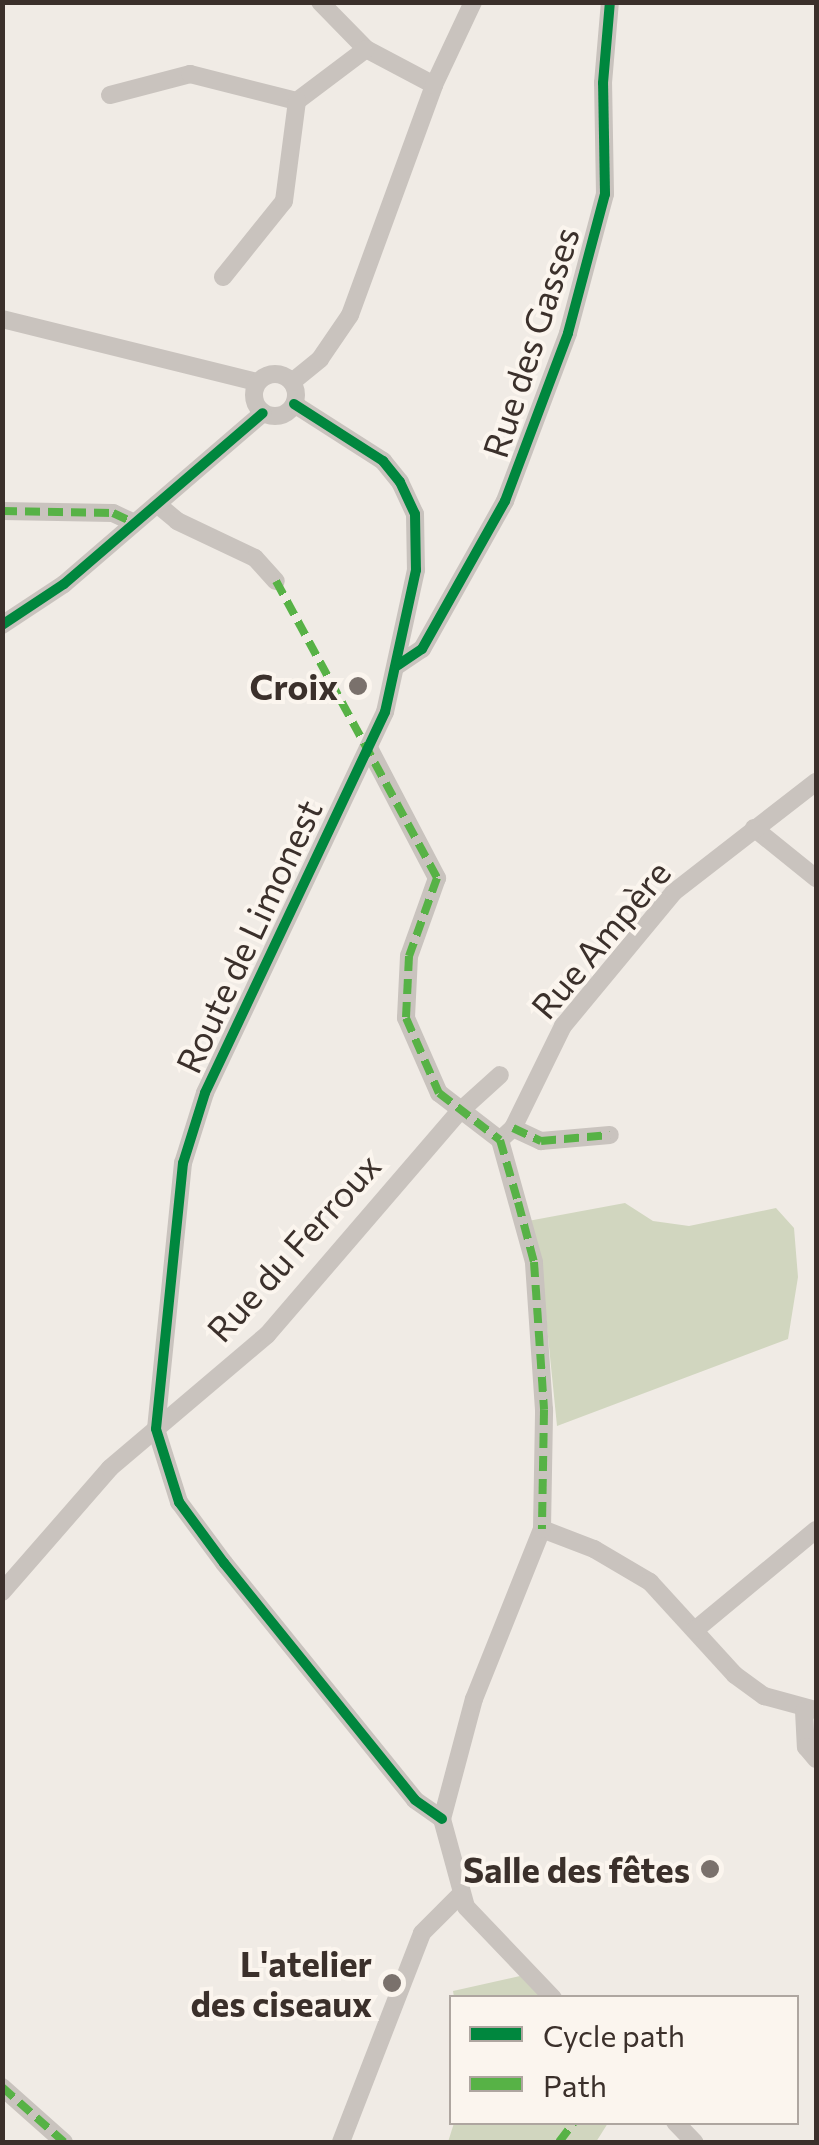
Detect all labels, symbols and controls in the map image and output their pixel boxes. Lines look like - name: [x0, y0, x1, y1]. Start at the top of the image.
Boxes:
- street label: Rue des Gasses: [473, 222, 587, 462]
- place label: Croix: [250, 665, 338, 707]
- marker: Croix: [347, 675, 369, 697]
- street label: Route de Limonest: [166, 793, 330, 1079]
- street label: Rue Ampère: [522, 851, 678, 1027]
- street label: Rue du Ferroux: [198, 1144, 388, 1350]
- place label: Salle des fêtes: [463, 1848, 690, 1890]
- marker: Salle des fêtes: [699, 1858, 721, 1880]
- place label: L'atelier des ciseaux: [190, 1942, 372, 2024]
- marker: L'atelier des ciseaux: [381, 1972, 403, 1994]
- legend: [449, 1995, 799, 2125]
- text: Cycle path: [543, 2016, 685, 2053]
- text: Path: [543, 2066, 607, 2103]

